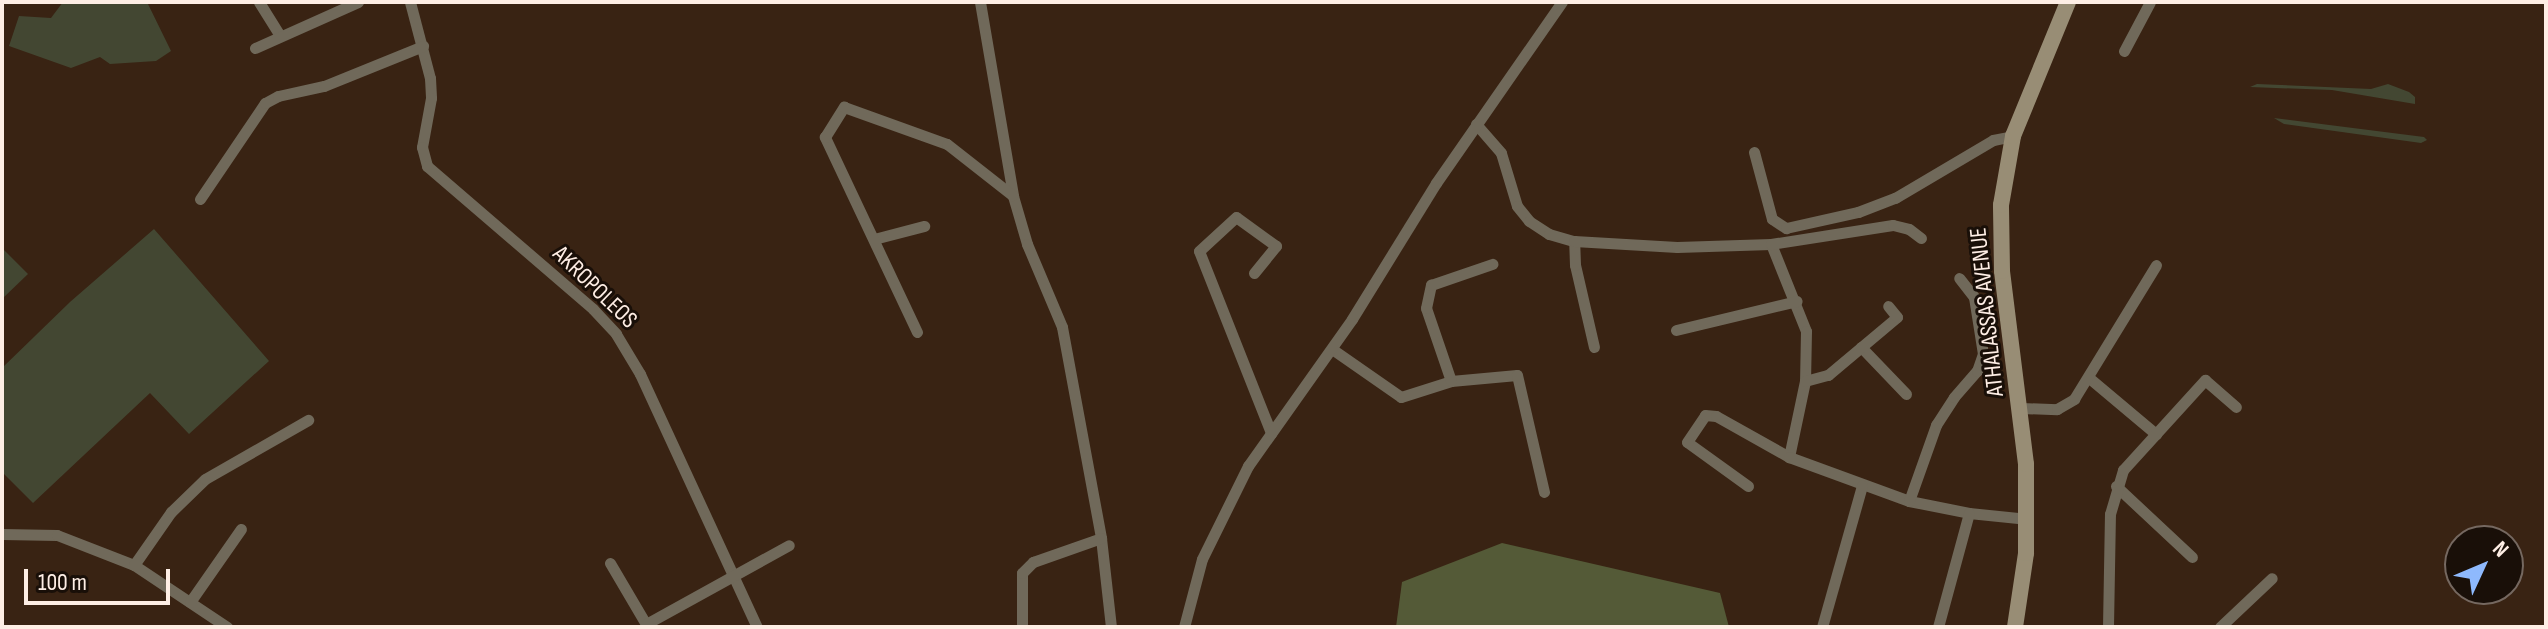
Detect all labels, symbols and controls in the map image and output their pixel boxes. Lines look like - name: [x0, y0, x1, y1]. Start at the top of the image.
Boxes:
- street label: ATHALASSAS AVENUE: [1964, 226, 2010, 398]
- street label: AKROPOLEOS: [547, 240, 643, 334]
- north arrow: [2444, 525, 2524, 605]
- text: N: [2486, 536, 2514, 563]
- scale bar: [28, 553, 174, 603]
- text: 100 m: [38, 568, 87, 597]

